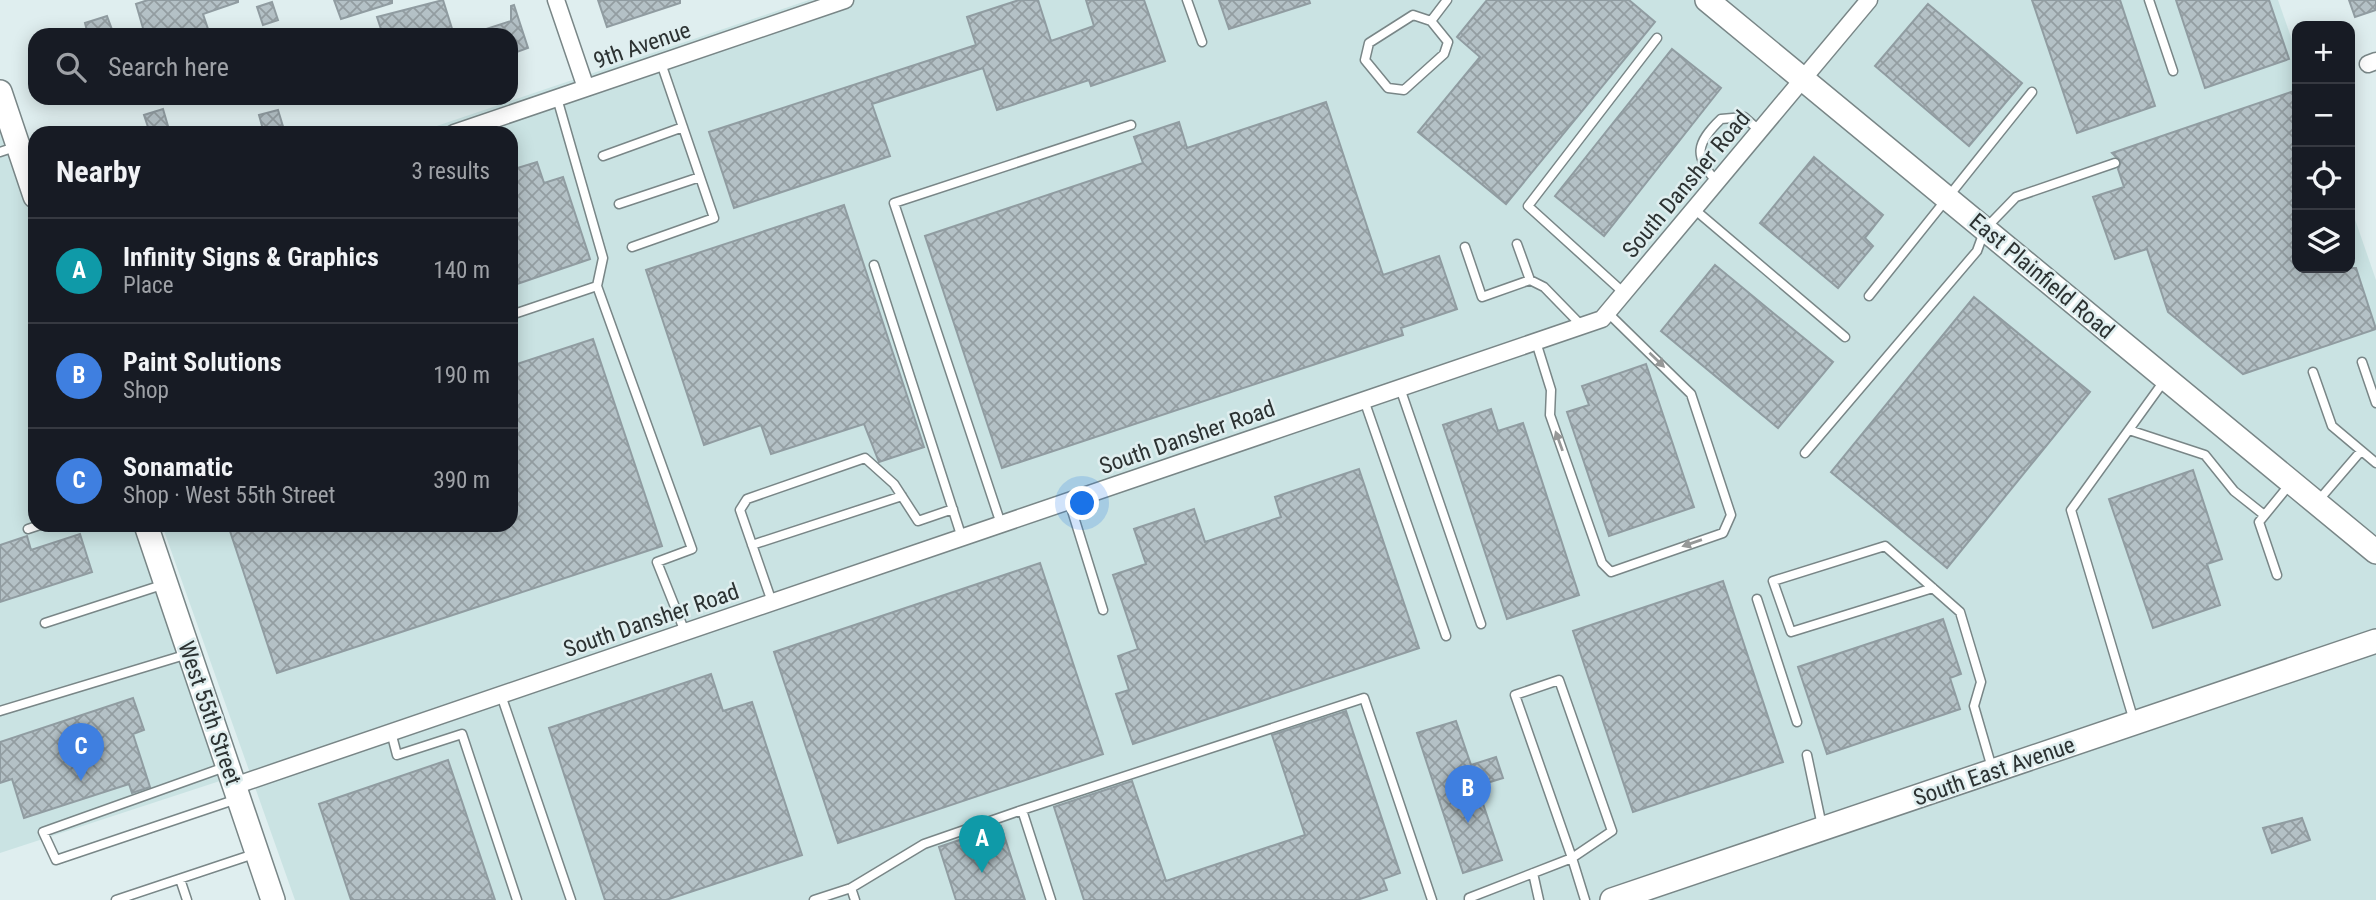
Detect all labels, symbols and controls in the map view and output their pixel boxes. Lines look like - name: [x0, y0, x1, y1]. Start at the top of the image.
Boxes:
- street label: 9th Avenue: [590, 16, 694, 75]
- map controls: [2292, 21, 2355, 273]
- button: +: [2292, 21, 2355, 84]
- search box: [28, 28, 518, 105]
- icon: search: [52, 48, 90, 86]
- text: Search here: [108, 52, 229, 82]
- button: −: [2292, 84, 2355, 147]
- street label: South Dansher Road: [1617, 105, 1756, 263]
- button: locate: [2292, 147, 2355, 210]
- text: Nearby: [56, 154, 141, 189]
- text: 3 results: [412, 158, 490, 185]
- street label: East Plainfield Road: [1964, 208, 2120, 345]
- button: layers: [2292, 210, 2355, 273]
- text: Infinity Signs & Graphics: [123, 242, 379, 272]
- text: A: [72, 257, 86, 284]
- text: 140 m: [433, 257, 490, 284]
- text: Place: [123, 272, 173, 299]
- text: Paint Solutions: [123, 347, 282, 377]
- one-way arrow: [1648, 352, 1665, 369]
- text: B: [73, 362, 85, 389]
- text: 190 m: [433, 362, 490, 389]
- text: Shop: [123, 377, 169, 404]
- street label: South Dansher Road: [1096, 395, 1279, 480]
- one-way arrow: [1553, 431, 1564, 452]
- text: Sonamatic: [123, 452, 233, 482]
- text: C: [72, 467, 86, 494]
- text: 390 m: [433, 467, 490, 494]
- text: Shop · West 55th Street: [123, 482, 335, 509]
- your location: [1065, 486, 1099, 520]
- one-way arrow: [1682, 538, 1703, 549]
- street label: South Dansher Road: [560, 578, 743, 663]
- street label: West 55th Street: [172, 638, 247, 789]
- pin: C: [58, 723, 104, 781]
- street label: South East Avenue: [1910, 731, 2078, 812]
- pin: B: [1445, 765, 1491, 823]
- pin: A: [959, 815, 1005, 873]

